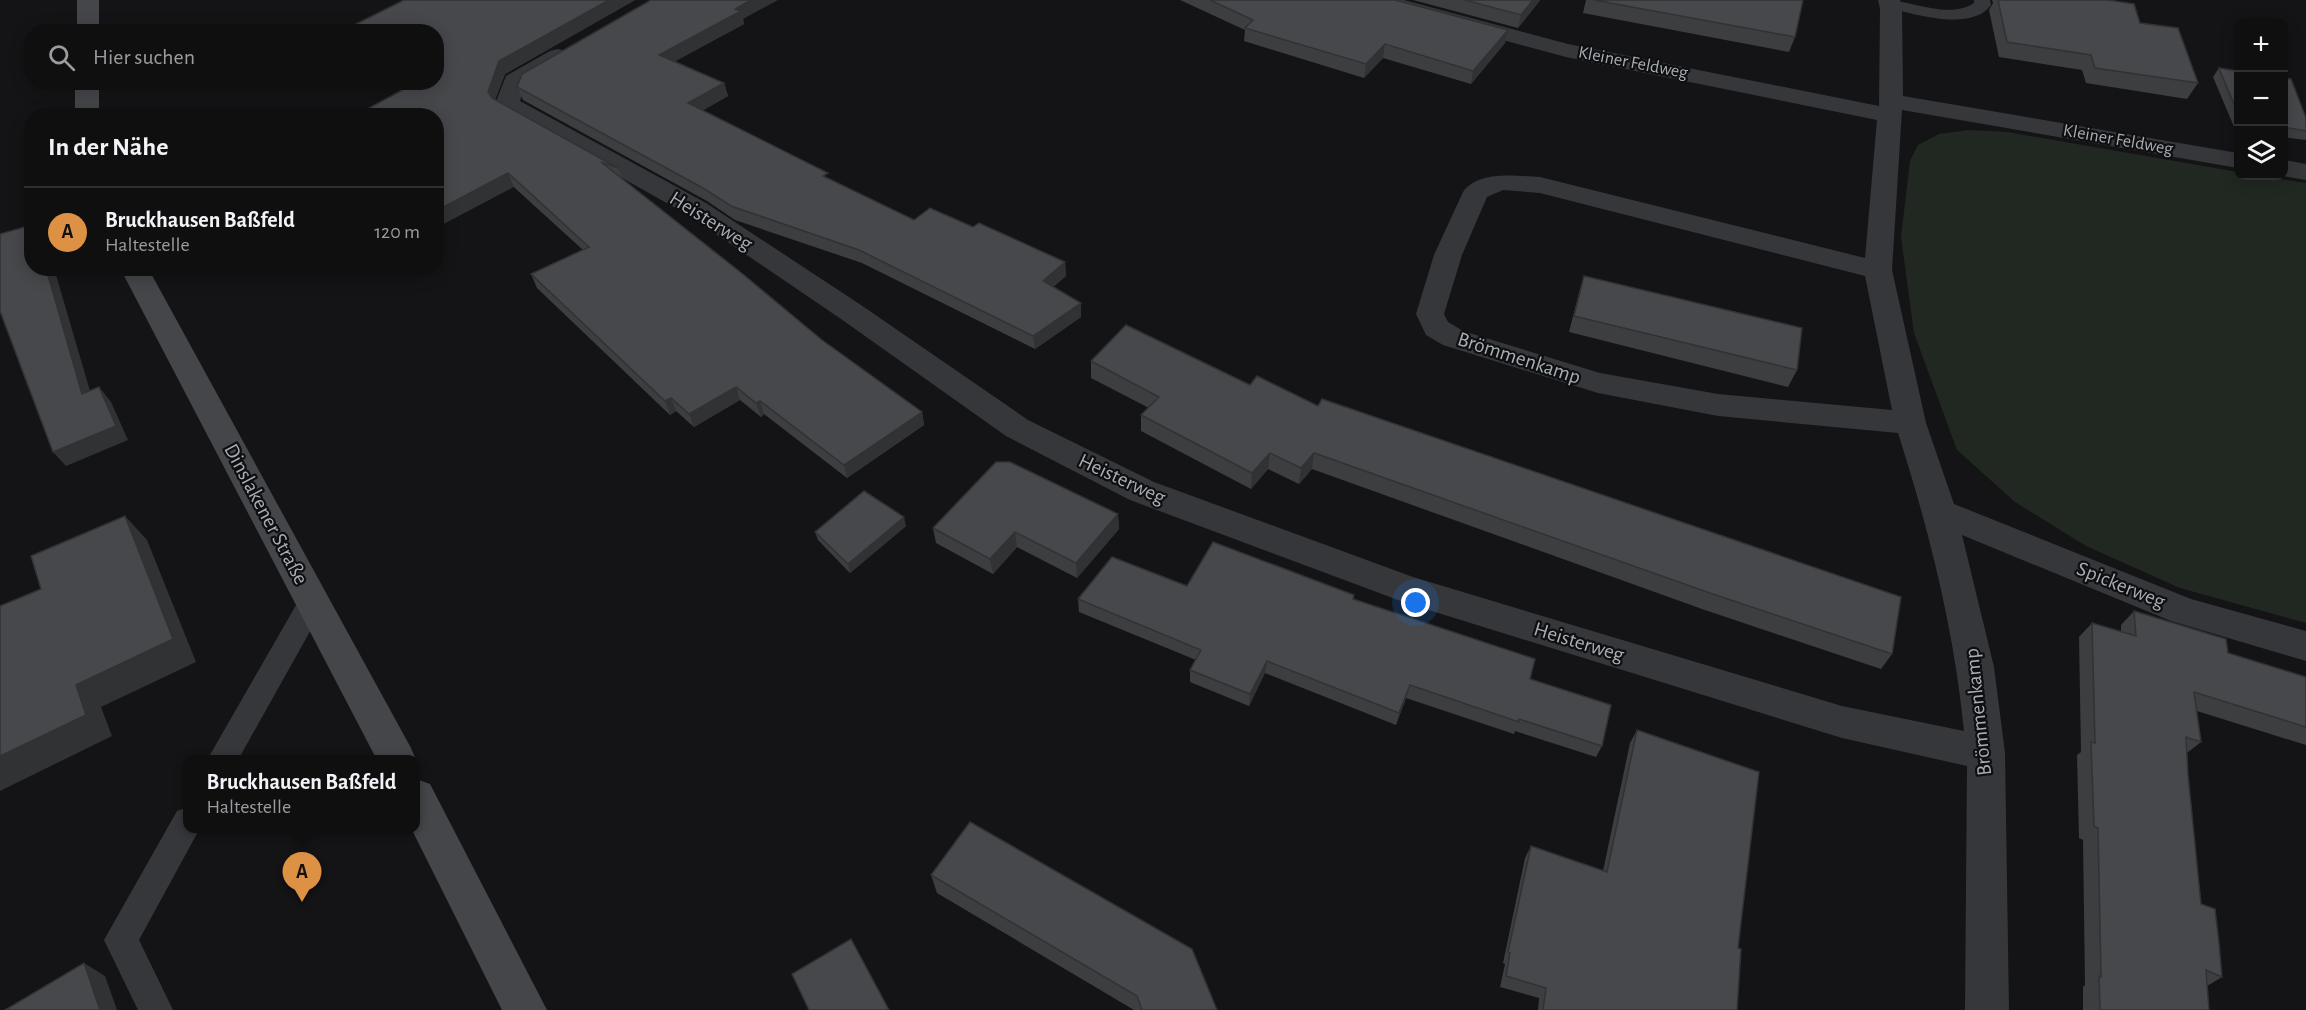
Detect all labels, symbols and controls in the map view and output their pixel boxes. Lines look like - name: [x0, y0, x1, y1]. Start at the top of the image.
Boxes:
- map controls: [2234, 18, 2288, 180]
- button: +: [2234, 18, 2288, 72]
- search box: [24, 24, 444, 90]
- icon: search: [45, 41, 78, 74]
- street label: Kleiner Feldweg: [1577, 44, 1690, 82]
- text: Hier suchen: [93, 46, 195, 68]
- button: −: [2234, 72, 2288, 126]
- street label: Kleiner Feldweg: [2062, 121, 2175, 159]
- button: layers: [2234, 126, 2288, 180]
- text: In der Nähe: [48, 134, 168, 160]
- street label: Heisterweg: [666, 187, 757, 255]
- text: Bruckhausen Baßfeld: [105, 209, 295, 231]
- text: A: [62, 222, 74, 242]
- text: 120 m: [374, 222, 420, 242]
- text: Haltestelle: [105, 235, 190, 255]
- street label: Brömmenkamp: [1455, 328, 1583, 388]
- street label: Dinslakener Straße: [220, 440, 312, 588]
- street label: Heisterweg: [1075, 450, 1169, 509]
- street label: Spickerweg: [2074, 558, 2169, 612]
- your location: [1401, 588, 1430, 617]
- street label: Heisterweg: [1531, 618, 1627, 666]
- street label: Brömmenkamp: [1961, 647, 1995, 777]
- popup: [183, 755, 420, 833]
- text: Bruckhausen Baßfeld: [207, 771, 396, 793]
- text: Haltestelle: [207, 797, 291, 817]
- pin: A: [282, 852, 322, 902]

